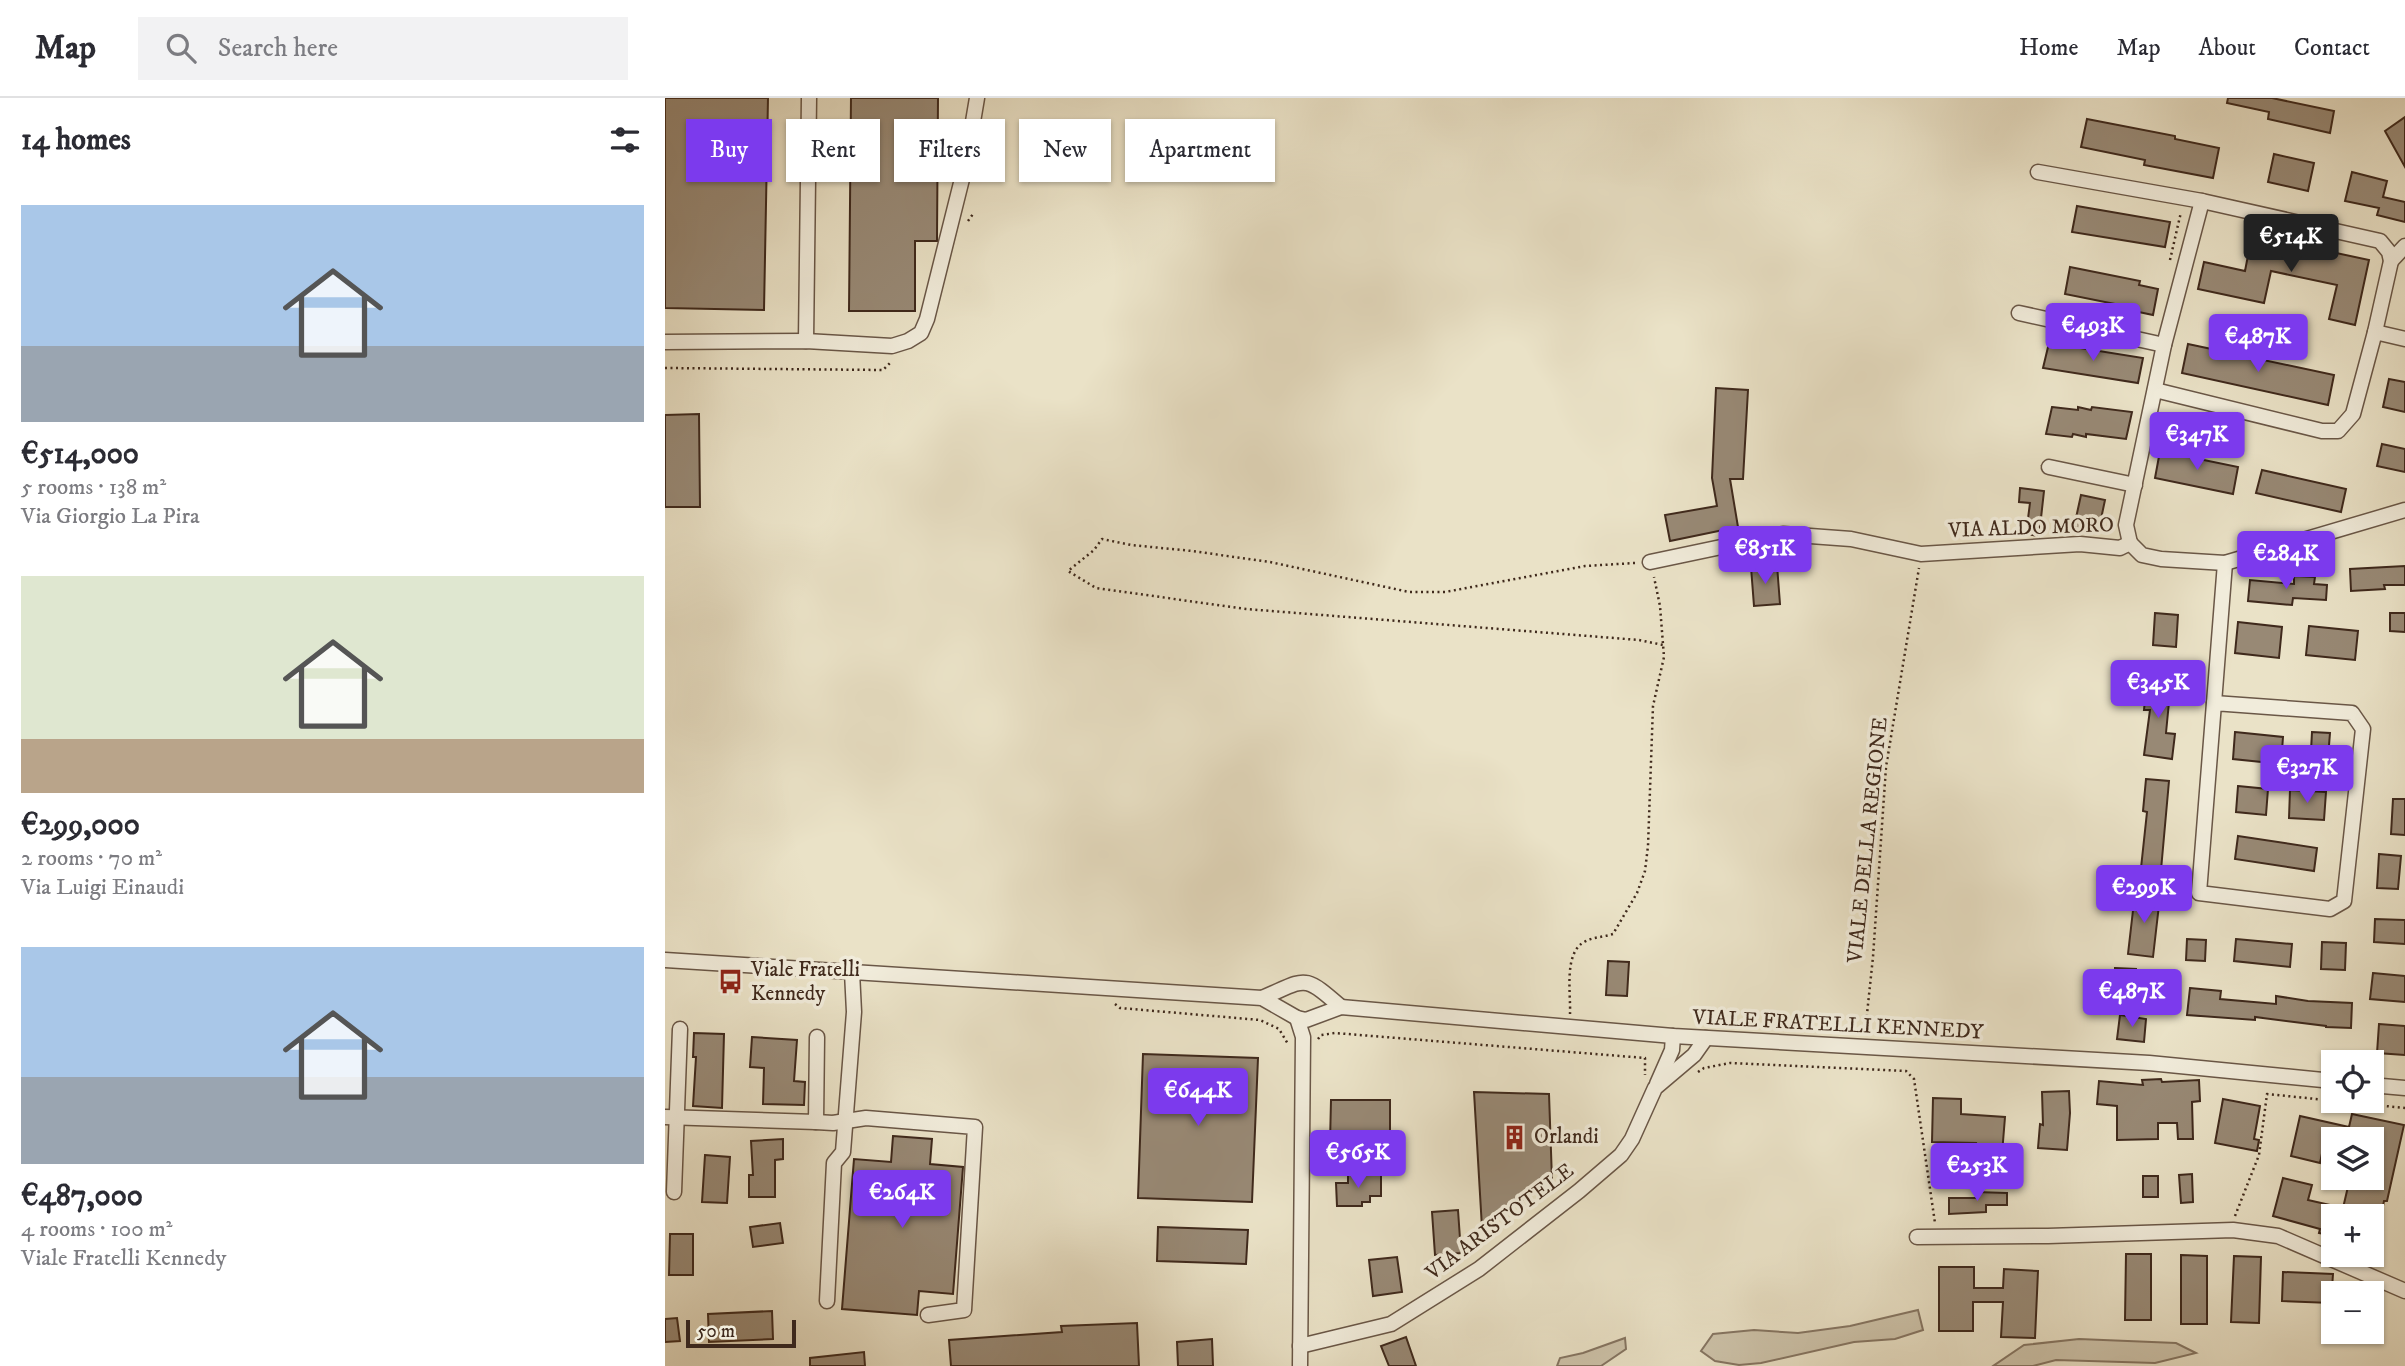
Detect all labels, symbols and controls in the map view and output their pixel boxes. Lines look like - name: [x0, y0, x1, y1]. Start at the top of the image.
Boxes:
- search box: [138, 17, 628, 80]
- text: Map: [35, 28, 96, 69]
- icon: search: [162, 29, 200, 67]
- text: Search here: [218, 32, 338, 65]
- text: Home: [2019, 33, 2078, 63]
- text: Map: [2116, 33, 2161, 63]
- text: About: [2199, 33, 2256, 63]
- text: Contact: [2294, 33, 2370, 63]
- chip: Buy: [686, 119, 772, 182]
- chip: Rent: [786, 119, 880, 182]
- chip: Filters: [894, 119, 1005, 182]
- chip: New: [1019, 119, 1111, 182]
- chip: Apartment: [1125, 119, 1275, 182]
- icon: filters: [606, 121, 644, 159]
- text: 14 homes: [21, 122, 131, 159]
- pin: €514K: [2242, 214, 2340, 274]
- text: €514K: [2260, 222, 2322, 251]
- icon: home: [270, 250, 396, 376]
- pin: €493K: [2044, 303, 2142, 363]
- text: €493K: [2062, 311, 2124, 340]
- pin: €487K: [2209, 314, 2307, 374]
- text: €487K: [2225, 322, 2291, 351]
- pin: €347K: [2148, 412, 2246, 472]
- text: €347K: [2166, 420, 2228, 449]
- text: €514,000: [21, 436, 139, 473]
- text: 5 rooms · 138 m²: [21, 473, 166, 502]
- text: Via Giorgio La Pira: [21, 502, 200, 531]
- street label: VIA ALDO MORO: [1947, 512, 2114, 544]
- pin: €851K: [1716, 526, 1814, 586]
- pin: €284K: [2237, 532, 2335, 591]
- text: €851K: [1734, 534, 1796, 563]
- text: €284K: [2253, 539, 2319, 568]
- icon: home: [270, 621, 396, 747]
- pin: €345K: [2109, 660, 2207, 720]
- text: €345K: [2127, 668, 2189, 697]
- street label: VIALE DELLA REGIONE: [1842, 716, 1894, 965]
- pin: €327K: [2258, 746, 2356, 805]
- text: €327K: [2276, 753, 2338, 782]
- text: €299,000: [21, 807, 140, 844]
- text: 2 rooms · 70 m²: [21, 844, 162, 873]
- pin: €299K: [2095, 866, 2193, 925]
- text: Via Luigi Einaudi: [21, 873, 184, 902]
- text: €299K: [2112, 873, 2176, 902]
- place label: Viale Fratelli Kennedy: [750, 957, 860, 1007]
- bus stop icon: Viale Fratelli Kennedy: [717, 968, 745, 996]
- pin: €487K: [2083, 970, 2181, 1029]
- text: €487K: [2099, 977, 2165, 1006]
- icon: home: [270, 992, 396, 1118]
- street label: VIALE FRATELLI KENNEDY: [1691, 1004, 1985, 1046]
- map controls: [2321, 1050, 2384, 1344]
- button: locate: [2321, 1050, 2384, 1113]
- pin: €644K: [1149, 1068, 1247, 1128]
- text: €644K: [1164, 1076, 1232, 1105]
- building icon: Orlandi: [1500, 1123, 1528, 1151]
- place label: Orlandi: [1534, 1124, 1599, 1150]
- button: layers: [2321, 1127, 2384, 1190]
- pin: €565K: [1309, 1130, 1407, 1190]
- text: €565K: [1326, 1138, 1390, 1167]
- pin: €253K: [1928, 1144, 2026, 1203]
- text: €253K: [1947, 1151, 2007, 1180]
- street label: VIA ARISTOTELE: [1420, 1158, 1579, 1287]
- pin: €264K: [853, 1170, 951, 1230]
- text: €487,000: [21, 1178, 143, 1215]
- text: €264K: [869, 1178, 935, 1207]
- button: +: [2321, 1204, 2384, 1267]
- text: 4 rooms · 100 m²: [21, 1215, 173, 1244]
- text: Viale Fratelli Kennedy: [21, 1244, 226, 1273]
- button: −: [2321, 1281, 2384, 1344]
- scale bar: [686, 1317, 796, 1349]
- text: 50 m: [697, 1320, 735, 1343]

